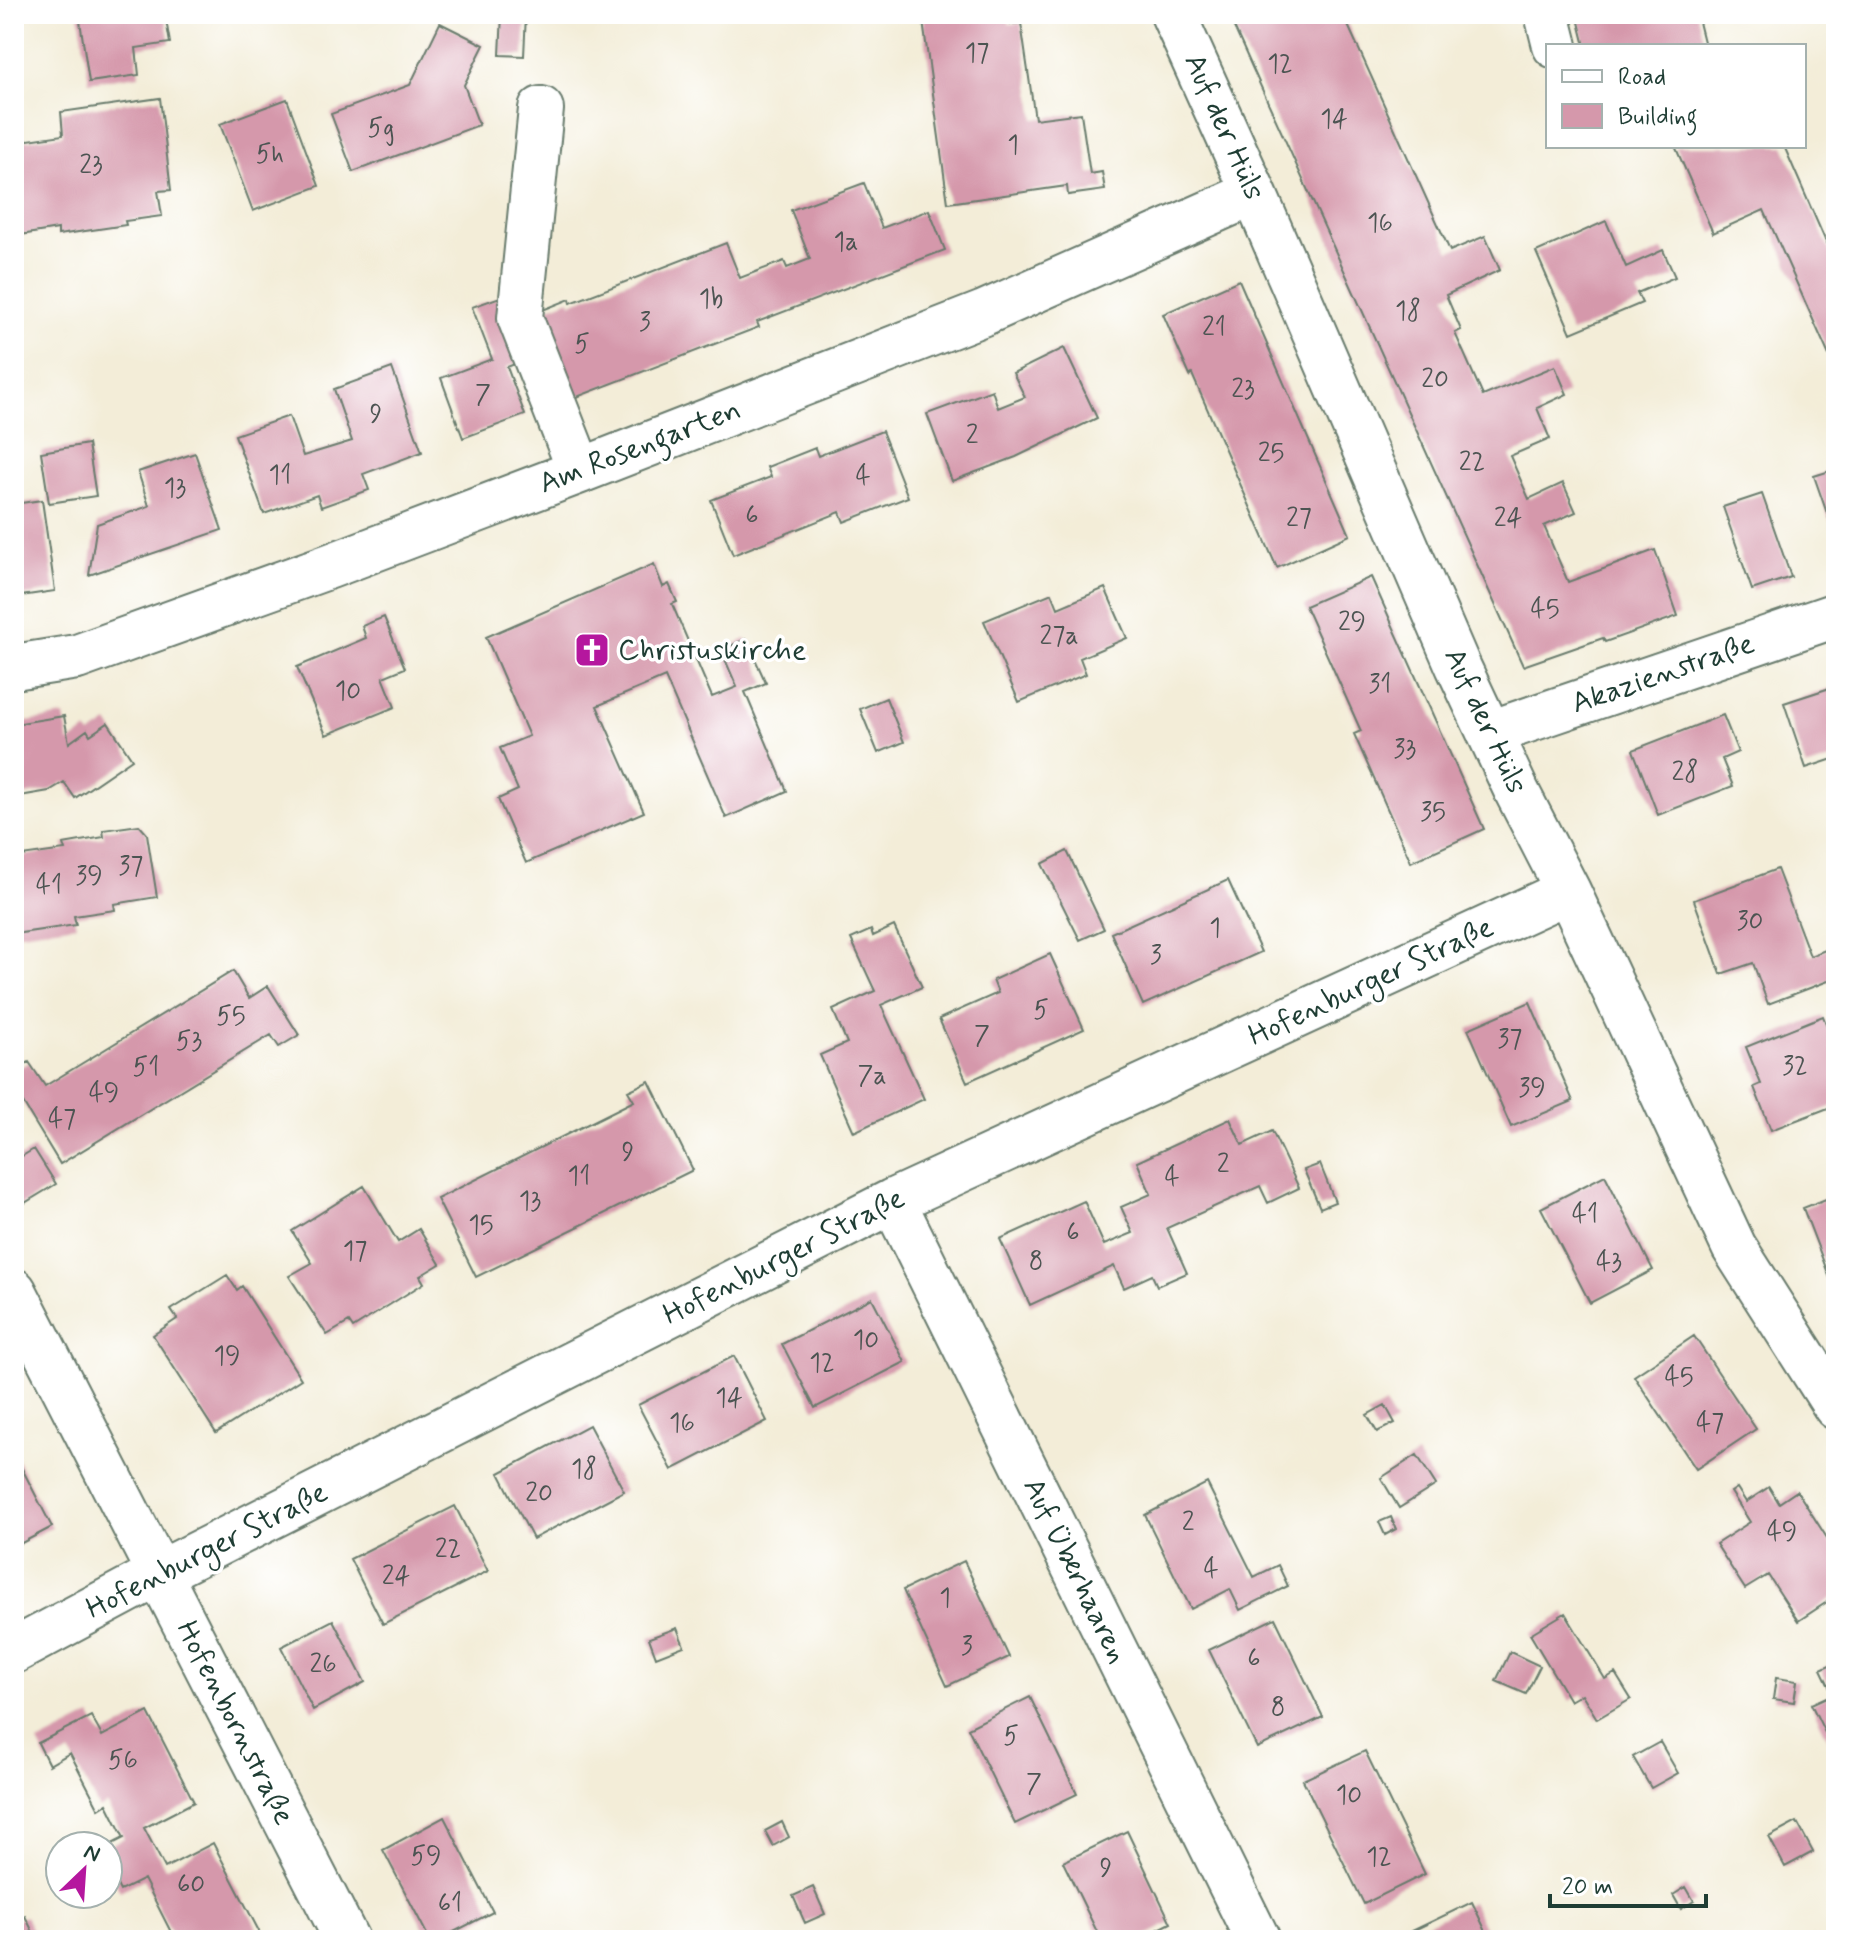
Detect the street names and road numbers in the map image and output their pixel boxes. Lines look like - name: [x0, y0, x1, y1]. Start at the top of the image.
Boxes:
- street label: Auf der Hüls: [1174, 48, 1274, 206]
- street label: Am Rosengarten: [533, 391, 748, 506]
- street label: Akazienstraße: [1566, 624, 1760, 724]
- street label: Auf der Hüls: [1434, 642, 1536, 800]
- street label: Hofenburger Straße: [1242, 908, 1501, 1058]
- street label: Hofenburger Straße: [657, 1179, 912, 1337]
- street label: Auf Überhaaren: [1013, 1472, 1137, 1670]
- street label: Hofenburger Straße: [80, 1473, 335, 1631]
- street label: Hofenbornstraße: [167, 1614, 303, 1832]

